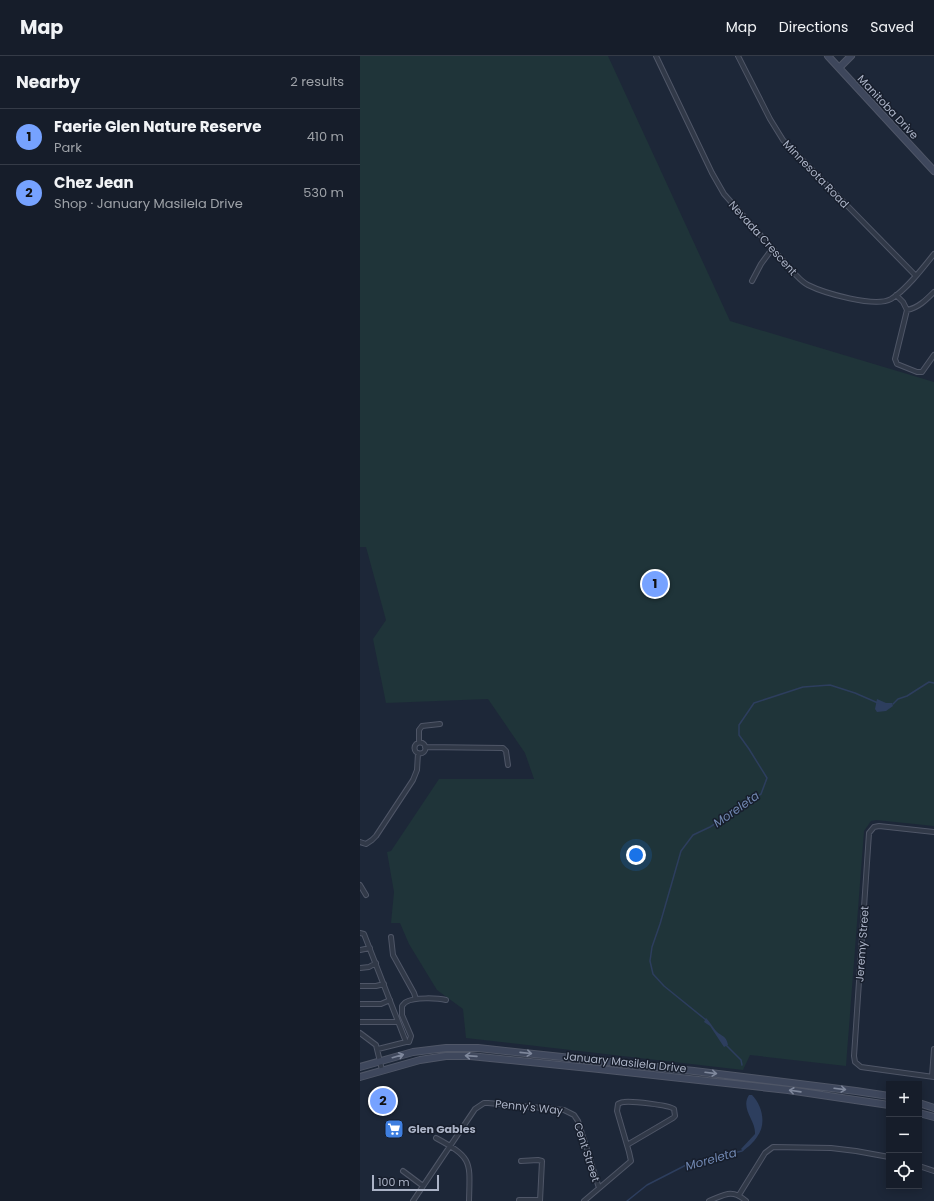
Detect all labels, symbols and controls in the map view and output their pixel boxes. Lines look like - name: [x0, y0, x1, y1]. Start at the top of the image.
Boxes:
- text: Map: [20, 14, 63, 41]
- text: Map: [726, 17, 757, 37]
- text: Directions: [779, 17, 848, 37]
- text: Saved: [870, 17, 914, 37]
- text: Nearby: [16, 70, 80, 94]
- street label: Manitoba Drive: [854, 71, 922, 143]
- text: 2 results: [290, 72, 344, 91]
- text: Faerie Glen Nature Reserve: [54, 116, 261, 137]
- text: 1: [27, 127, 31, 146]
- text: 410 m: [307, 127, 344, 146]
- street label: Minnesota Road: [779, 136, 853, 212]
- text: Park: [54, 138, 82, 157]
- text: Chez Jean: [54, 172, 134, 193]
- text: 2: [25, 183, 33, 202]
- text: 530 m: [303, 183, 344, 202]
- text: Shop · January Masilela Drive: [54, 194, 243, 213]
- street label: Nevada Crescent: [725, 197, 801, 279]
- pin: 1: [642, 569, 668, 599]
- water label: Moreleta: [709, 787, 763, 831]
- your location: [626, 845, 646, 865]
- street label: Jeremy Street: [851, 905, 873, 983]
- street label: January Masilela Drive: [563, 1048, 687, 1076]
- one-way arrow: [519, 1049, 532, 1057]
- one-way arrow: [391, 1052, 404, 1059]
- one-way arrow: [465, 1052, 478, 1059]
- one-way arrow: [704, 1069, 717, 1077]
- map controls: [886, 1081, 922, 1189]
- button: +: [886, 1081, 922, 1117]
- one-way arrow: [833, 1085, 846, 1092]
- pin: 2: [370, 1086, 396, 1116]
- one-way arrow: [789, 1087, 802, 1095]
- street label: Penny's Way: [494, 1095, 565, 1119]
- button: −: [886, 1117, 922, 1153]
- supermarket icon: Glen Gables: [383, 1118, 405, 1140]
- street label: Cent Street: [570, 1120, 604, 1184]
- place label: Glen Gables: [408, 1121, 476, 1137]
- water label: Moreleta: [683, 1144, 739, 1174]
- button: locate: [886, 1153, 922, 1189]
- scale bar: [372, 1173, 439, 1192]
- text: 100 m: [378, 1174, 410, 1190]

